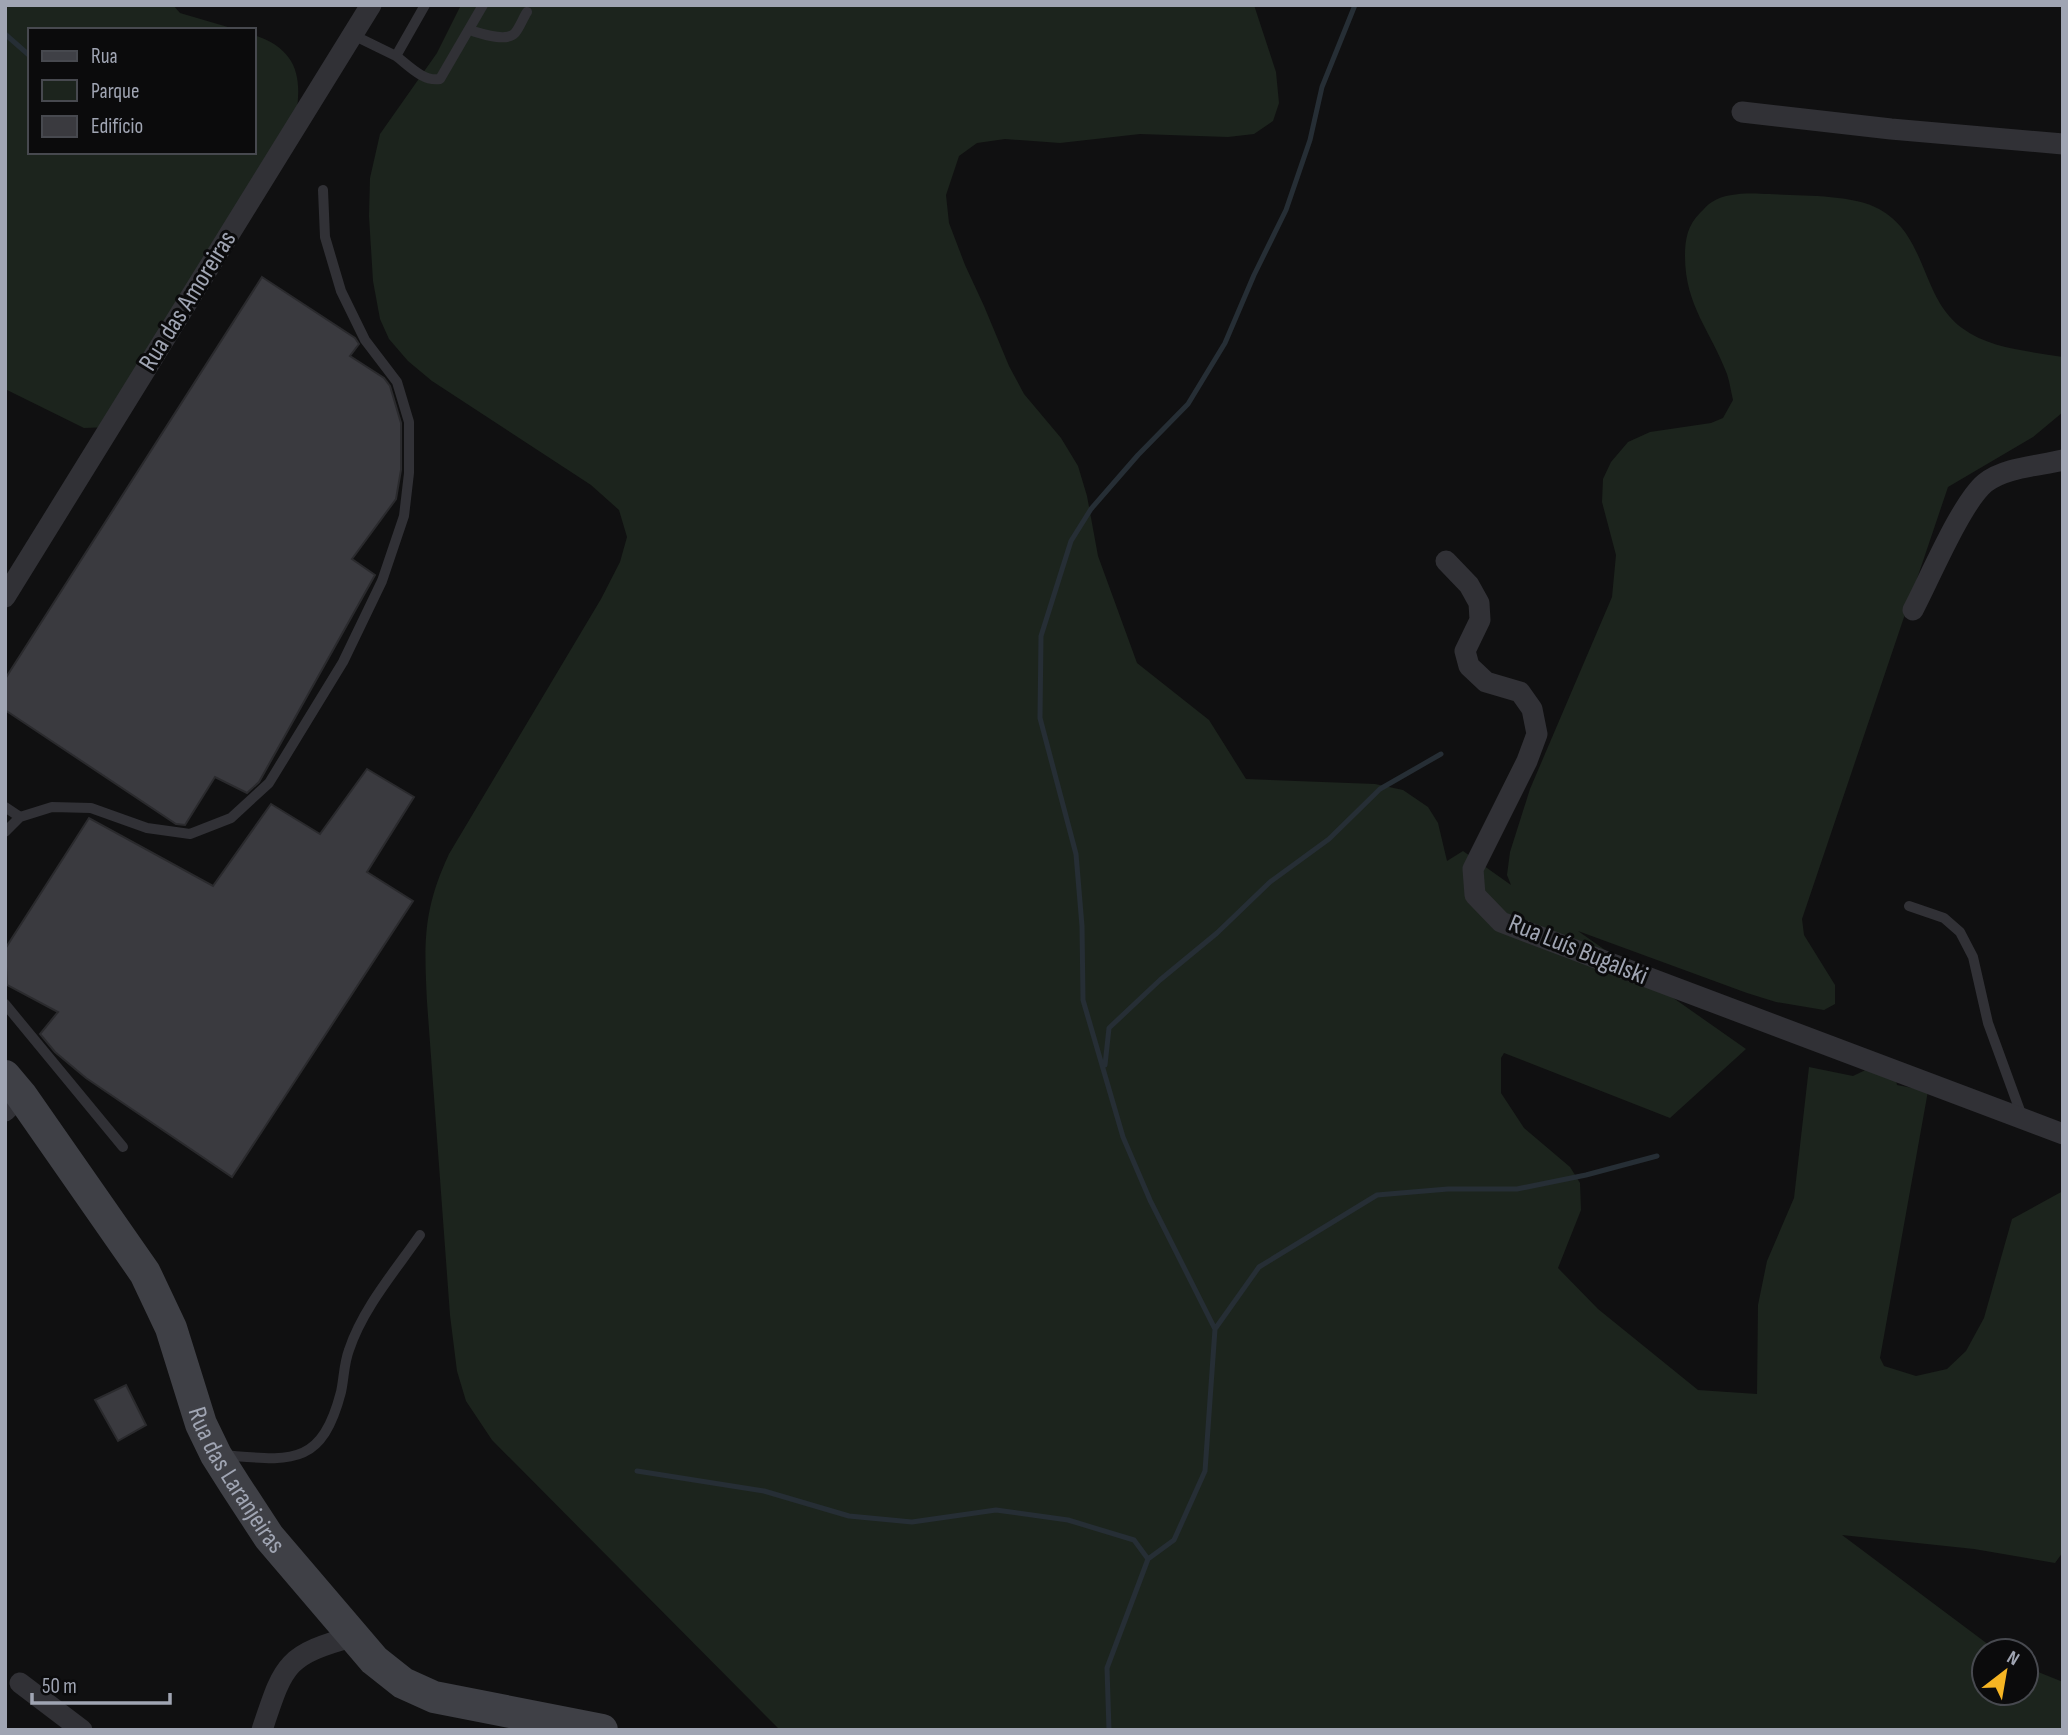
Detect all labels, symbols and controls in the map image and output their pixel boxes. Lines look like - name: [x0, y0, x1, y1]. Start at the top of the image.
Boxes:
- legend: [28, 28, 256, 154]
- text: Rua: [91, 44, 118, 69]
- text: Parque: [91, 79, 139, 104]
- text: Edifício: [91, 114, 143, 139]
- street label: Rua das Amoreiras: [133, 225, 243, 377]
- street label: Rua Luís Bugalski: [1504, 908, 1652, 992]
- street label: Rua das Laranjeiras: [181, 1403, 292, 1560]
- north arrow: [1970, 1637, 2040, 1707]
- text: N: [2003, 1646, 2023, 1671]
- scale bar: [32, 1662, 170, 1706]
- text: 50 m: [42, 1674, 77, 1699]

